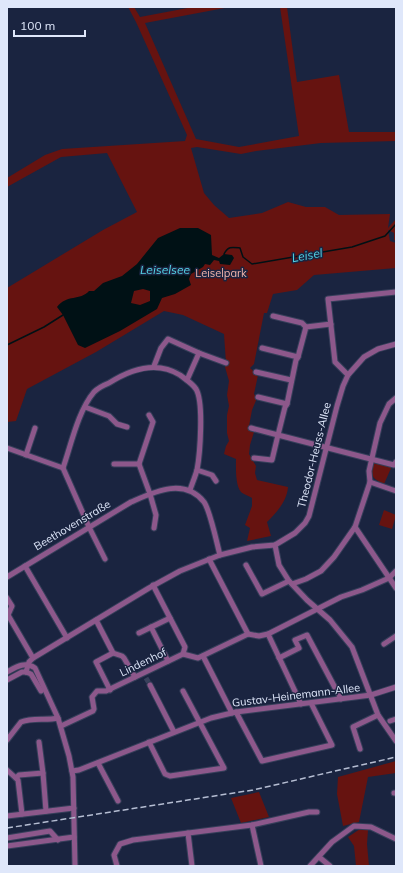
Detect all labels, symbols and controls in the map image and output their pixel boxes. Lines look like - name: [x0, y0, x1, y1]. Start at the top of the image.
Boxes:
- scale bar: [14, 12, 85, 38]
- text: 100 m: [20, 18, 55, 33]
- water label: Leisel: [290, 245, 324, 265]
- water label: Leiselsee: [140, 262, 191, 277]
- park label: Leiselpark: [195, 266, 247, 280]
- street label: Theodor-Heuss-Allee: [294, 401, 334, 509]
- street label: Beethovenstraße: [31, 497, 113, 553]
- street label: Lindenhof: [117, 645, 169, 679]
- street label: Gustav-Heinemann-Allee: [231, 680, 361, 710]

